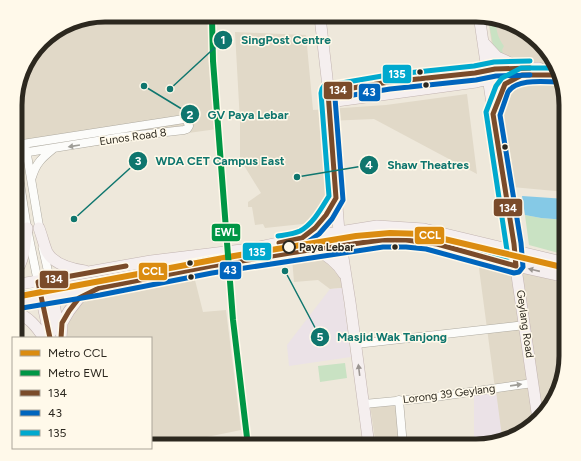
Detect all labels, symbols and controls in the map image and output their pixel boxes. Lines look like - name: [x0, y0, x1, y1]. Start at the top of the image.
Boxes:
- callout: SingPost Centre: [213, 28, 339, 52]
- text: 1: [220, 33, 226, 47]
- text: SingPost Centre: [241, 33, 331, 47]
- line badge: 135: [382, 64, 412, 84]
- unlabelled marker: [415, 67, 425, 77]
- text: 135: [388, 68, 406, 81]
- unlabelled marker: [421, 80, 431, 90]
- line badge: 134: [323, 81, 353, 100]
- line badge: 43: [358, 83, 381, 102]
- text: 134: [329, 84, 347, 97]
- text: 43: [362, 86, 376, 99]
- callout: GV Paya Lebar: [180, 102, 297, 126]
- text: 2: [187, 108, 194, 122]
- text: GV Paya Lebar: [208, 108, 289, 122]
- street label: Eunos Road 8: [99, 126, 168, 148]
- unlabelled marker: [500, 142, 510, 152]
- one-way arrow: [68, 143, 80, 149]
- callout: WDA CET Campus East: [128, 149, 293, 173]
- callout: Shaw Theatres: [359, 153, 477, 177]
- text: 3: [135, 154, 142, 168]
- text: WDA CET Campus East: [155, 154, 285, 168]
- text: 4: [365, 158, 373, 172]
- text: Shaw Theatres: [387, 158, 469, 172]
- line badge: 134: [493, 198, 523, 217]
- text: 134: [499, 202, 517, 215]
- line badge: EWL: [211, 223, 241, 242]
- text: EWL: [214, 226, 238, 239]
- line badge: CCL: [414, 226, 445, 245]
- text: CCL: [419, 229, 441, 242]
- marker: Paya Lebar: [282, 240, 296, 254]
- place label: Paya Lebar: [299, 241, 355, 254]
- line badge: 135: [242, 242, 272, 261]
- unlabelled marker: [390, 242, 400, 252]
- text: 135: [248, 246, 266, 259]
- unlabelled marker: [185, 258, 195, 268]
- line badge: 43: [219, 261, 242, 280]
- line badge: CCL: [138, 262, 168, 281]
- text: 43: [223, 264, 237, 277]
- text: CCL: [142, 265, 164, 278]
- one-way arrow: [528, 267, 540, 273]
- line badge: 134: [39, 270, 69, 289]
- unlabelled marker: [186, 272, 196, 282]
- text: 134: [45, 273, 63, 286]
- street label: Geylang Road: [514, 289, 536, 359]
- callout: Masjid Wak Tanjong: [310, 325, 455, 349]
- text: 5: [317, 330, 324, 344]
- text: Masjid Wak Tanjong: [337, 330, 447, 344]
- legend: [12, 337, 152, 449]
- text: Metro CCL: [48, 346, 108, 360]
- one-way arrow: [356, 364, 363, 376]
- text: Metro EWL: [48, 366, 109, 380]
- street label: Lorong 39 Geylang: [402, 382, 496, 406]
- one-way arrow: [510, 382, 522, 388]
- text: 134: [48, 386, 67, 400]
- text: 43: [48, 406, 62, 420]
- text: 135: [48, 426, 66, 440]

